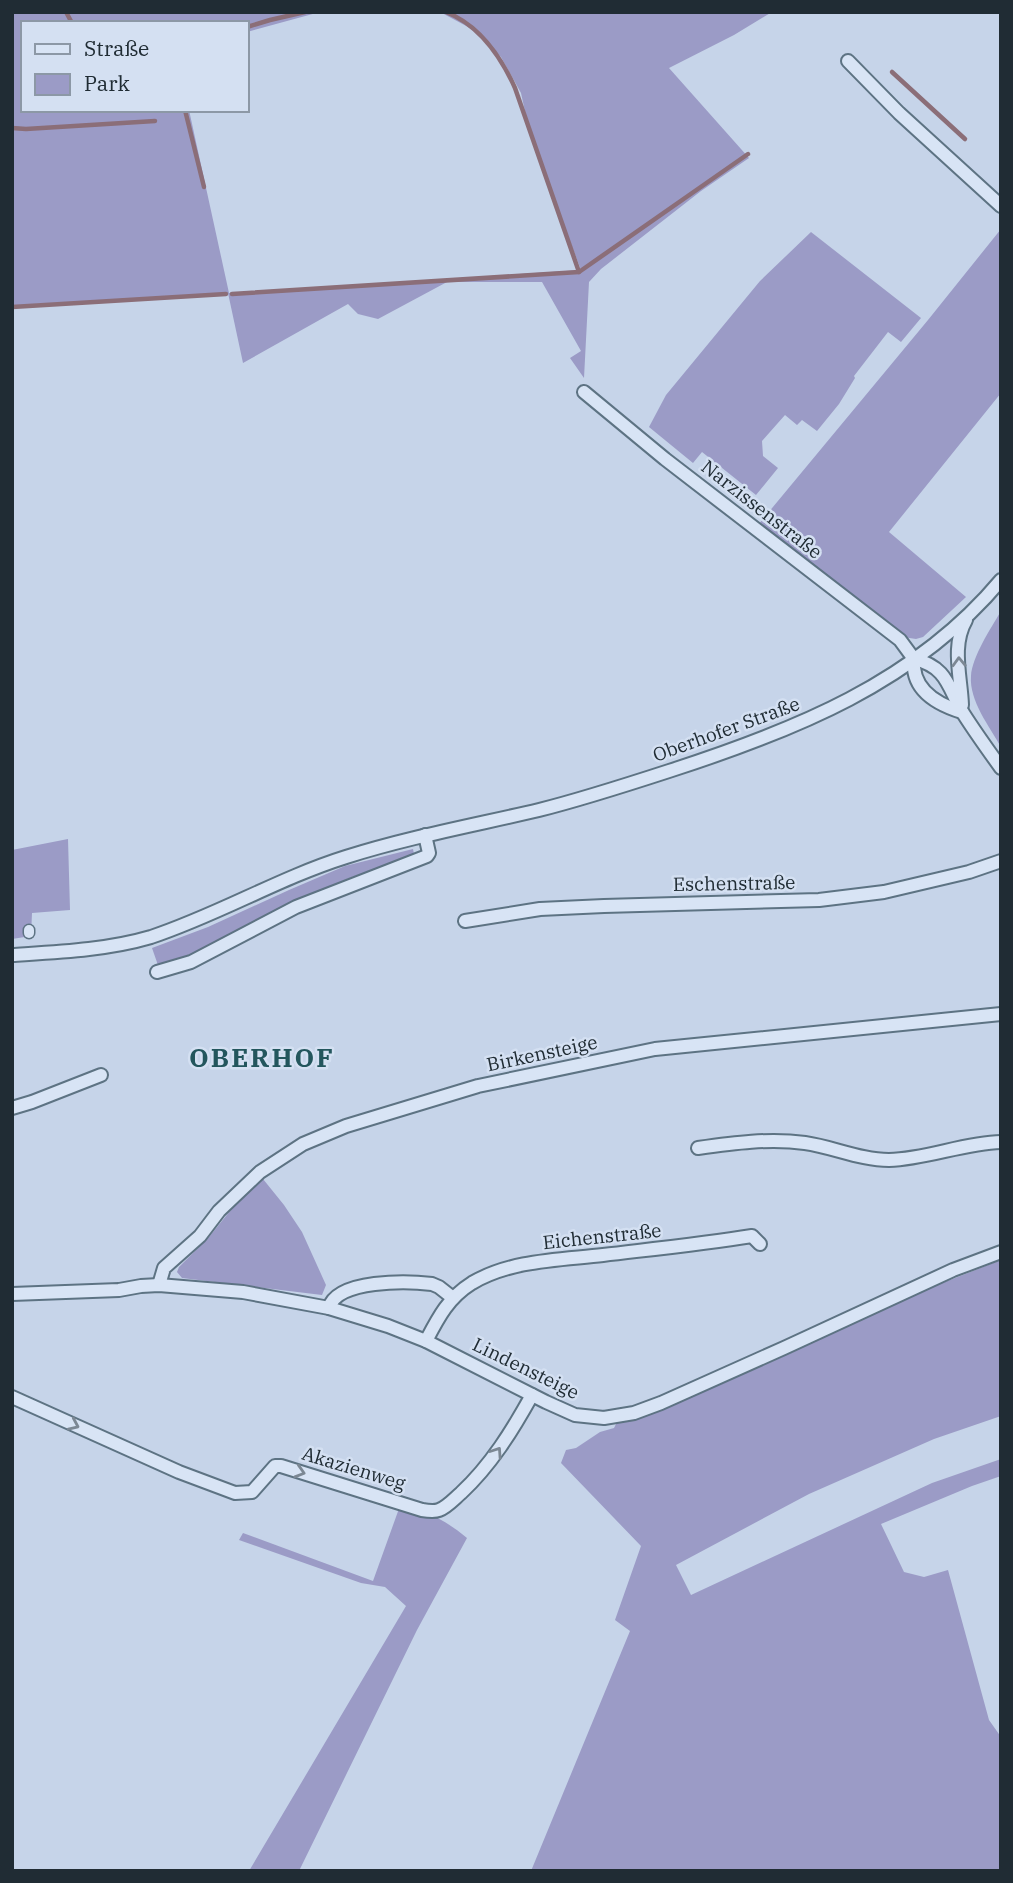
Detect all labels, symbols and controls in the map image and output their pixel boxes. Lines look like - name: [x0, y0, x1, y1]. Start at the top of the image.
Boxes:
- legend: [21, 21, 248, 112]
- text: Straße: [84, 34, 149, 62]
- text: Park: [84, 69, 131, 97]
- street label: Narzissenstraße: [697, 454, 827, 564]
- one-way arrow: [951, 657, 966, 668]
- street label: Oberhofer Straße: [649, 691, 803, 767]
- street label: Eschenstraße: [673, 870, 795, 896]
- street label: Birkensteige: [484, 1030, 600, 1076]
- district label: OBERHOF: [189, 1040, 335, 1074]
- street label: Eichenstraße: [541, 1218, 663, 1254]
- street label: Lindensteige: [469, 1332, 583, 1404]
- one-way arrow: [67, 1417, 80, 1431]
- street label: Akazienweg: [299, 1441, 409, 1495]
- one-way arrow: [489, 1447, 501, 1460]
- one-way arrow: [294, 1463, 306, 1478]

